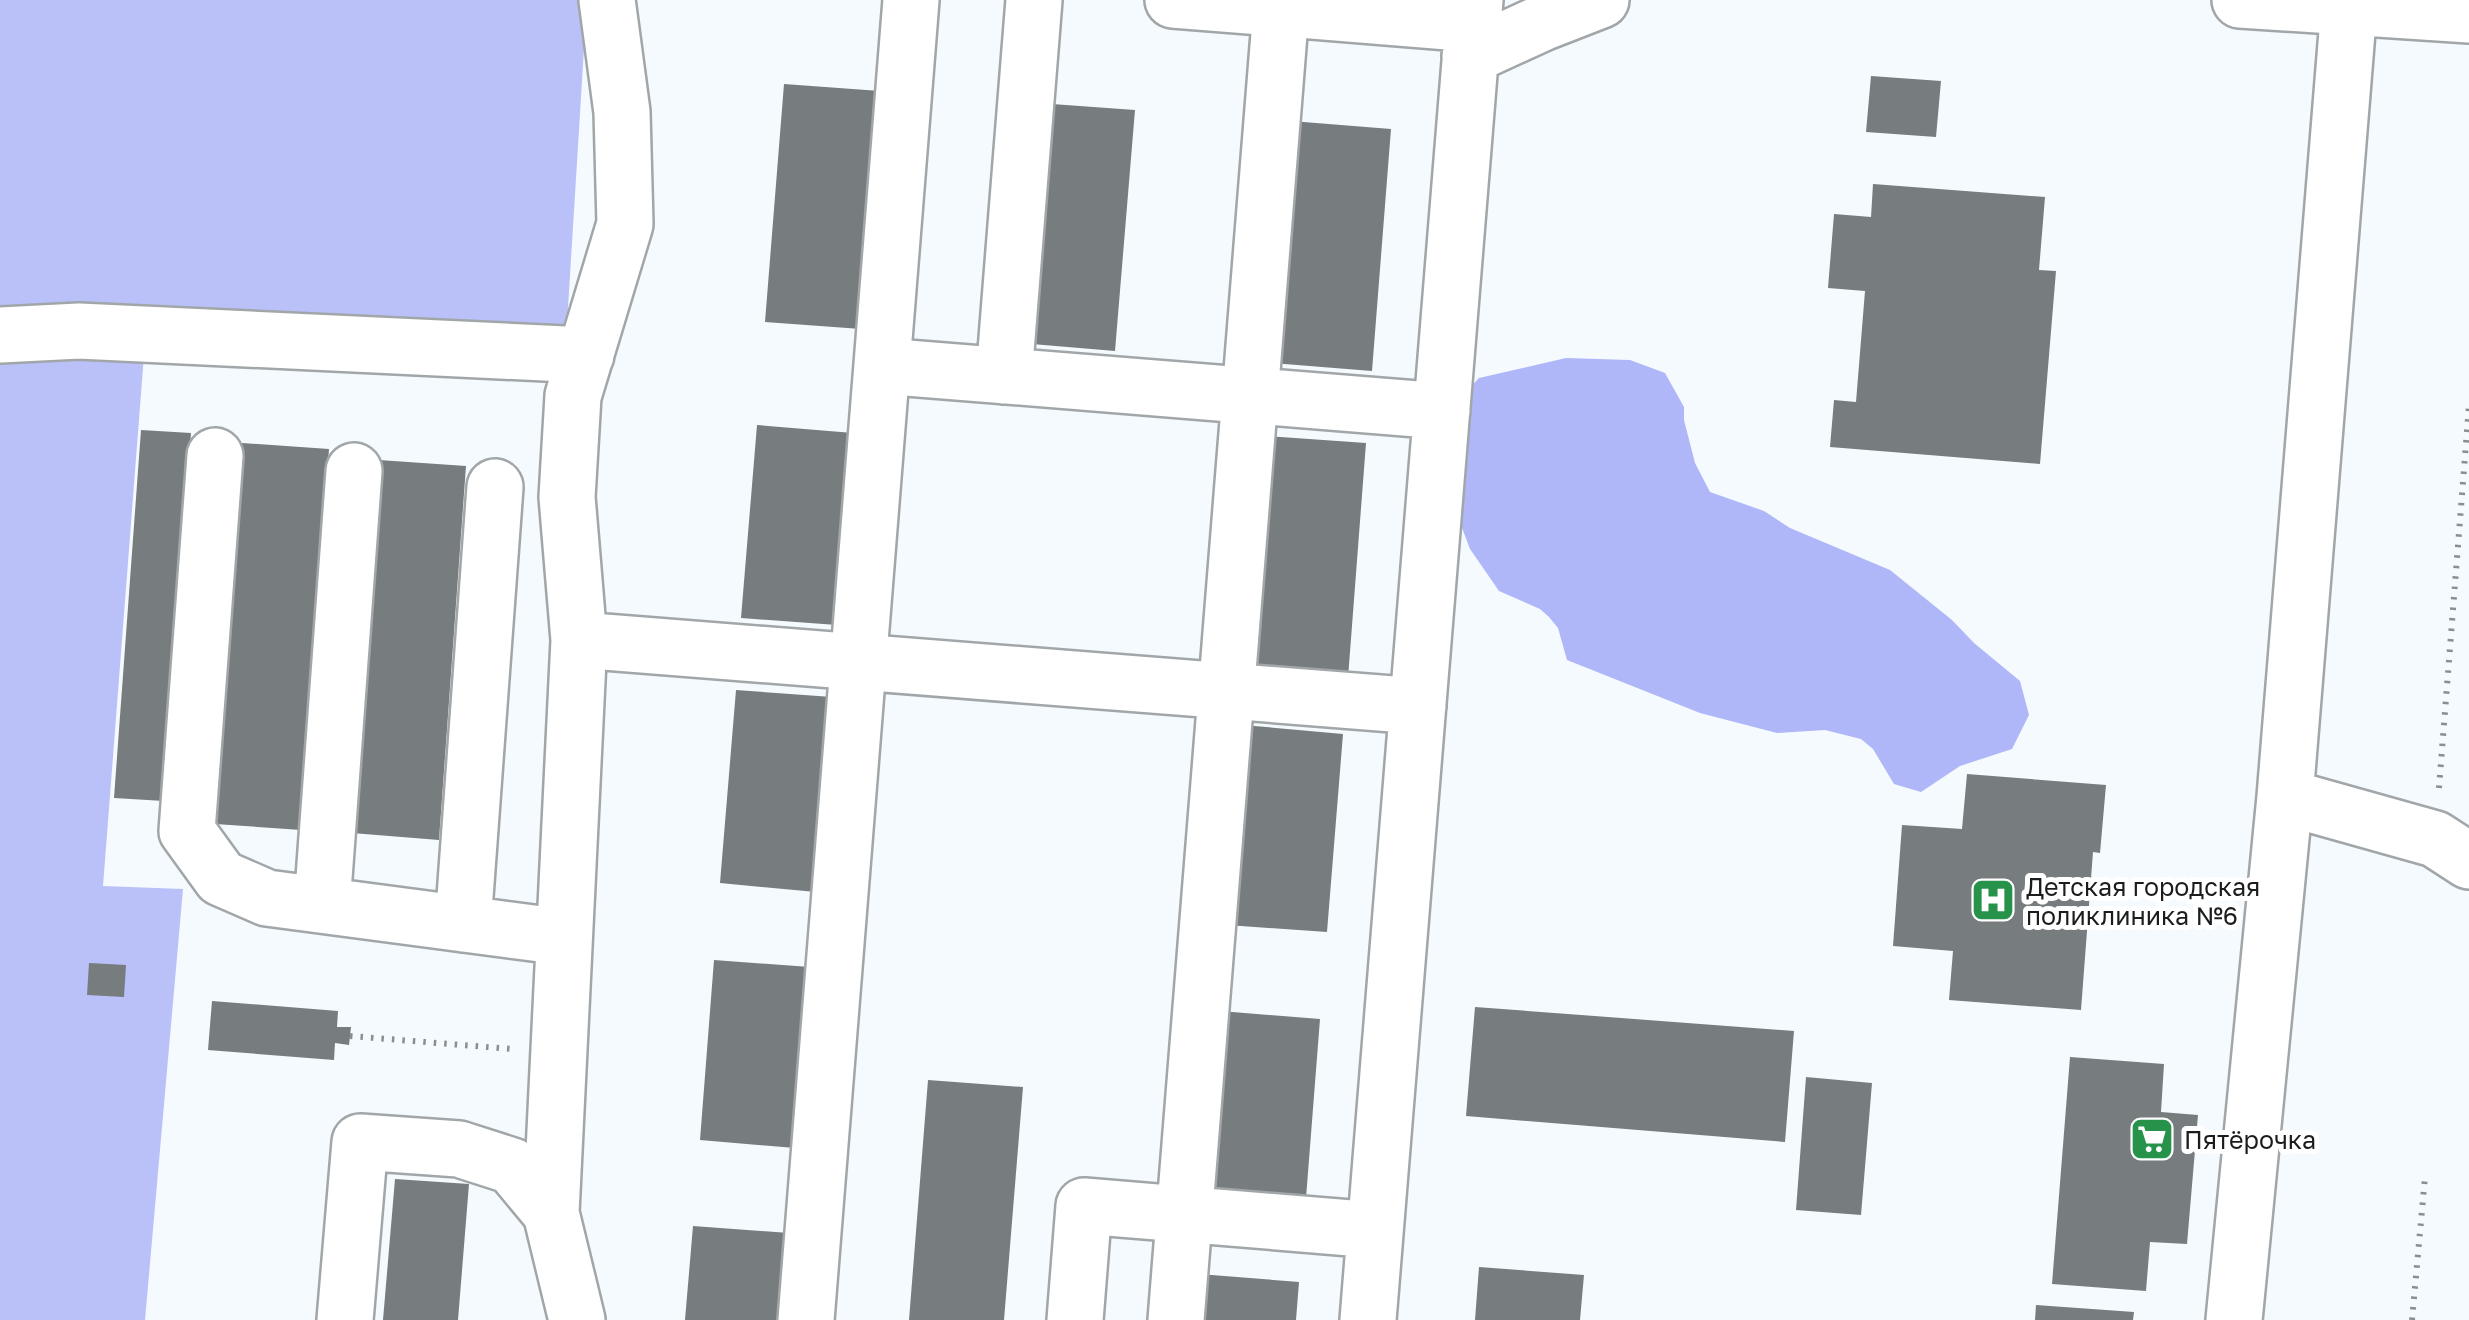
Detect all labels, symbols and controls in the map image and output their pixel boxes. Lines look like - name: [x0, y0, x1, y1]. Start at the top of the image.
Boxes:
- place label: Детская городская поликлиника №6: [2026, 871, 2260, 931]
- hospital icon: Детская городская поликлиника №6: [1970, 877, 2016, 923]
- supermarket icon: Пятёрочка: [2129, 1116, 2175, 1162]
- place label: Пятёрочка: [2184, 1124, 2316, 1155]

